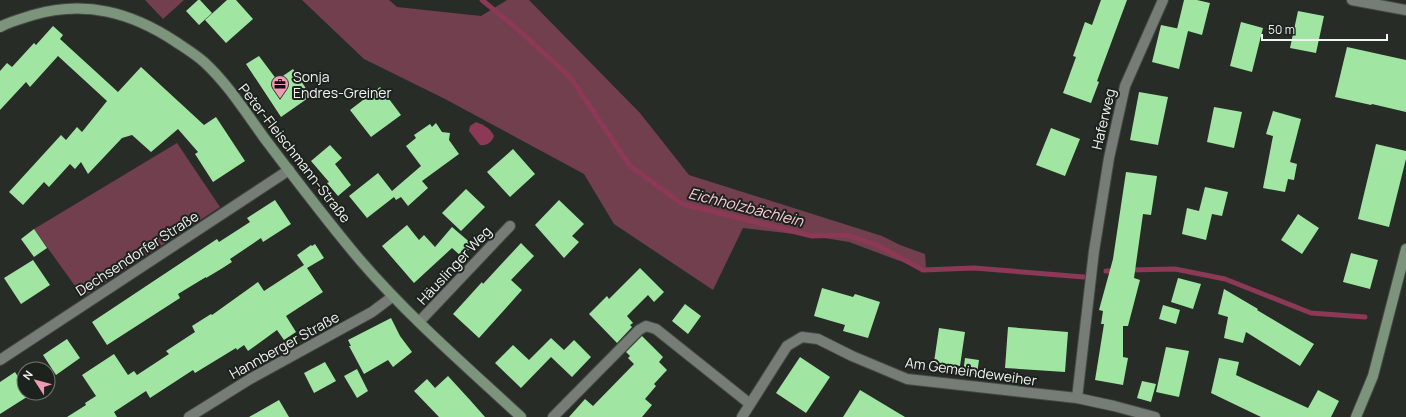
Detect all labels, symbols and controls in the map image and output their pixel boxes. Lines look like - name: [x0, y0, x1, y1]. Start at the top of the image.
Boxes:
- scale bar: [1262, 16, 1387, 42]
- text: 50 m: [1268, 21, 1295, 38]
- place label: Sonja Endres-Greiner: [293, 67, 392, 102]
- office icon: Sonja Endres-Greiner: [270, 74, 290, 99]
- street label: Peter-Fleischmann-Straße: [235, 79, 355, 227]
- street label: Haferweg: [1087, 87, 1119, 151]
- water label: Eichholzbächlein: [686, 183, 807, 232]
- street label: Dechsendorfer Straße: [72, 206, 202, 300]
- street label: Häuslinger Weg: [413, 222, 495, 308]
- street label: Hannberger Straße: [226, 307, 342, 383]
- street label: Am Gemeindeweiher: [904, 352, 1038, 390]
- north arrow: [16, 361, 56, 401]
- text: N: [19, 367, 36, 382]

